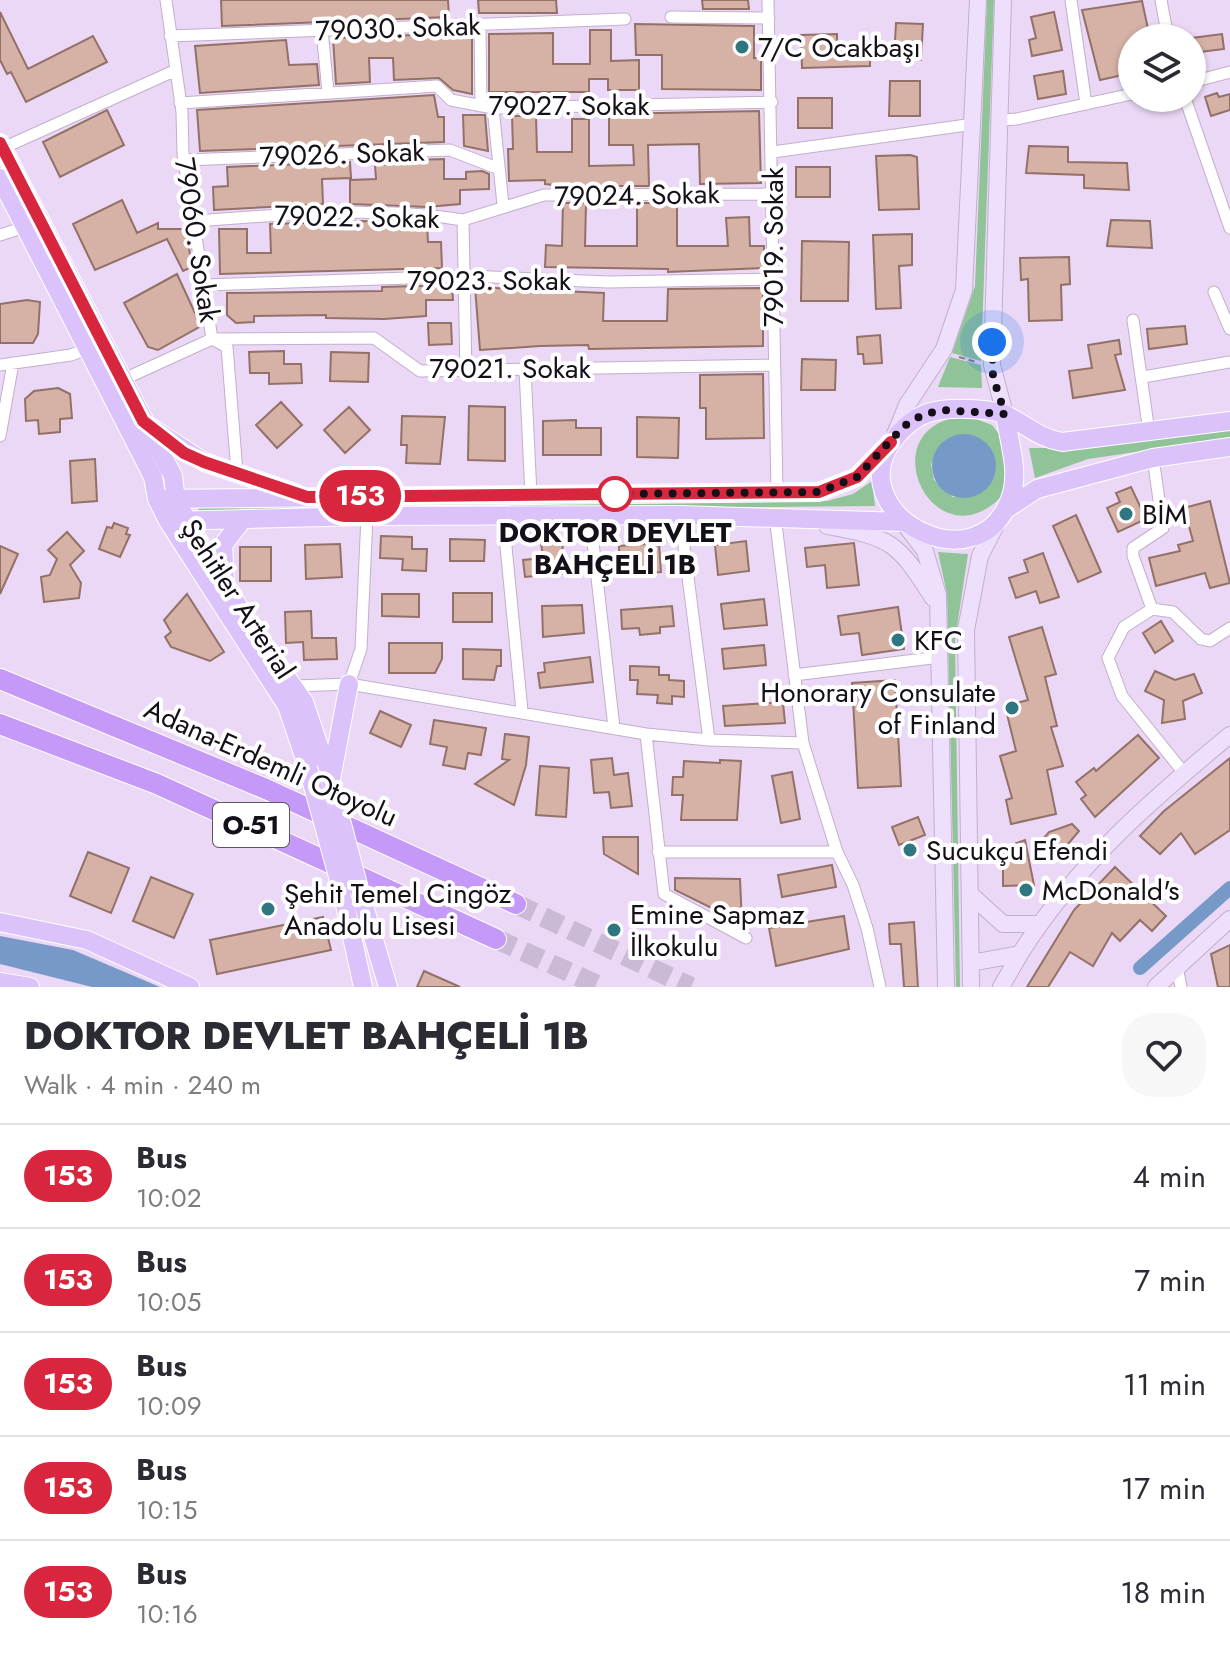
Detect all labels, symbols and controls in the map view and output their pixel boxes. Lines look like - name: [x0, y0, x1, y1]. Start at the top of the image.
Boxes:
- street label: 79030. Sokak: [315, 5, 482, 51]
- map controls: [1118, 24, 1206, 112]
- button: layers: [1118, 24, 1206, 112]
- place label: 7/C Ocakbaşı: [758, 27, 921, 68]
- marker: 7/C Ocakbaşı: [733, 38, 751, 56]
- street label: 79027. Sokak: [488, 85, 650, 126]
- street label: 79026. Sokak: [259, 131, 426, 177]
- street label: 79060. Sokak: [164, 155, 230, 326]
- street label: 79019. Sokak: [753, 166, 794, 327]
- street label: 79024. Sokak: [554, 173, 721, 217]
- street label: 79022. Sokak: [274, 195, 441, 239]
- street label: 79023. Sokak: [407, 260, 572, 301]
- your location: [972, 322, 1012, 362]
- street label: 79021. Sokak: [429, 348, 592, 389]
- line badge: 153: [314, 470, 406, 522]
- text: 153: [335, 475, 385, 516]
- marker: DOKTOR DEVLET BAHÇELİ 1B: [598, 477, 632, 511]
- place label: BİM: [1142, 494, 1187, 535]
- marker: BİM: [1117, 505, 1135, 523]
- street label: Şehitler Arterial: [171, 511, 305, 687]
- place label: DOKTOR DEVLET BAHÇELİ 1B: [498, 512, 732, 585]
- place label: KFC: [914, 620, 963, 661]
- marker: KFC: [889, 631, 907, 649]
- place label: Honorary Consulate of Finland: [760, 672, 996, 745]
- street label: Adana-Erdemli Otoyolu: [138, 689, 404, 837]
- marker: Honorary Consulate of Finland: [1003, 699, 1021, 717]
- road number: O-51: [213, 803, 289, 847]
- place label: Sucukçu Efendi: [926, 830, 1108, 871]
- marker: Sucukçu Efendi: [901, 841, 919, 859]
- place label: McDonald's: [1042, 870, 1179, 911]
- place label: Şehit Temel Cingöz Anadolu Lisesi: [284, 873, 512, 946]
- marker: McDonald's: [1017, 881, 1035, 899]
- place label: Emine Sapmaz İlkokulu: [630, 894, 805, 967]
- marker: Şehit Temel Cingöz Anadolu Lisesi: [259, 900, 277, 918]
- marker: Emine Sapmaz İlkokulu: [605, 921, 623, 939]
- text: DOKTOR DEVLET BAHÇELİ 1B: [24, 1008, 589, 1063]
- button: heart: [1122, 1013, 1206, 1097]
- text: Walk · 4 min · 240 m: [24, 1066, 261, 1104]
- text: Bus: [136, 1136, 187, 1179]
- text: 153: [43, 1155, 93, 1196]
- text: 4 min: [1133, 1155, 1206, 1198]
- text: 10:02: [136, 1179, 202, 1217]
- text: Bus: [136, 1240, 187, 1283]
- text: 153: [43, 1259, 93, 1300]
- text: 7 min: [1134, 1259, 1206, 1302]
- text: 10:05: [136, 1283, 201, 1321]
- text: Bus: [136, 1344, 187, 1387]
- text: 153: [43, 1363, 93, 1404]
- text: 11 min: [1123, 1363, 1206, 1406]
- text: 10:09: [136, 1387, 202, 1425]
- text: Bus: [136, 1448, 187, 1491]
- text: 153: [43, 1467, 93, 1508]
- text: 17 min: [1121, 1467, 1206, 1510]
- text: 10:15: [136, 1491, 197, 1529]
- text: Bus: [136, 1552, 187, 1595]
- text: 153: [43, 1571, 93, 1612]
- text: 18 min: [1120, 1571, 1206, 1614]
- text: 10:16: [136, 1595, 198, 1633]

